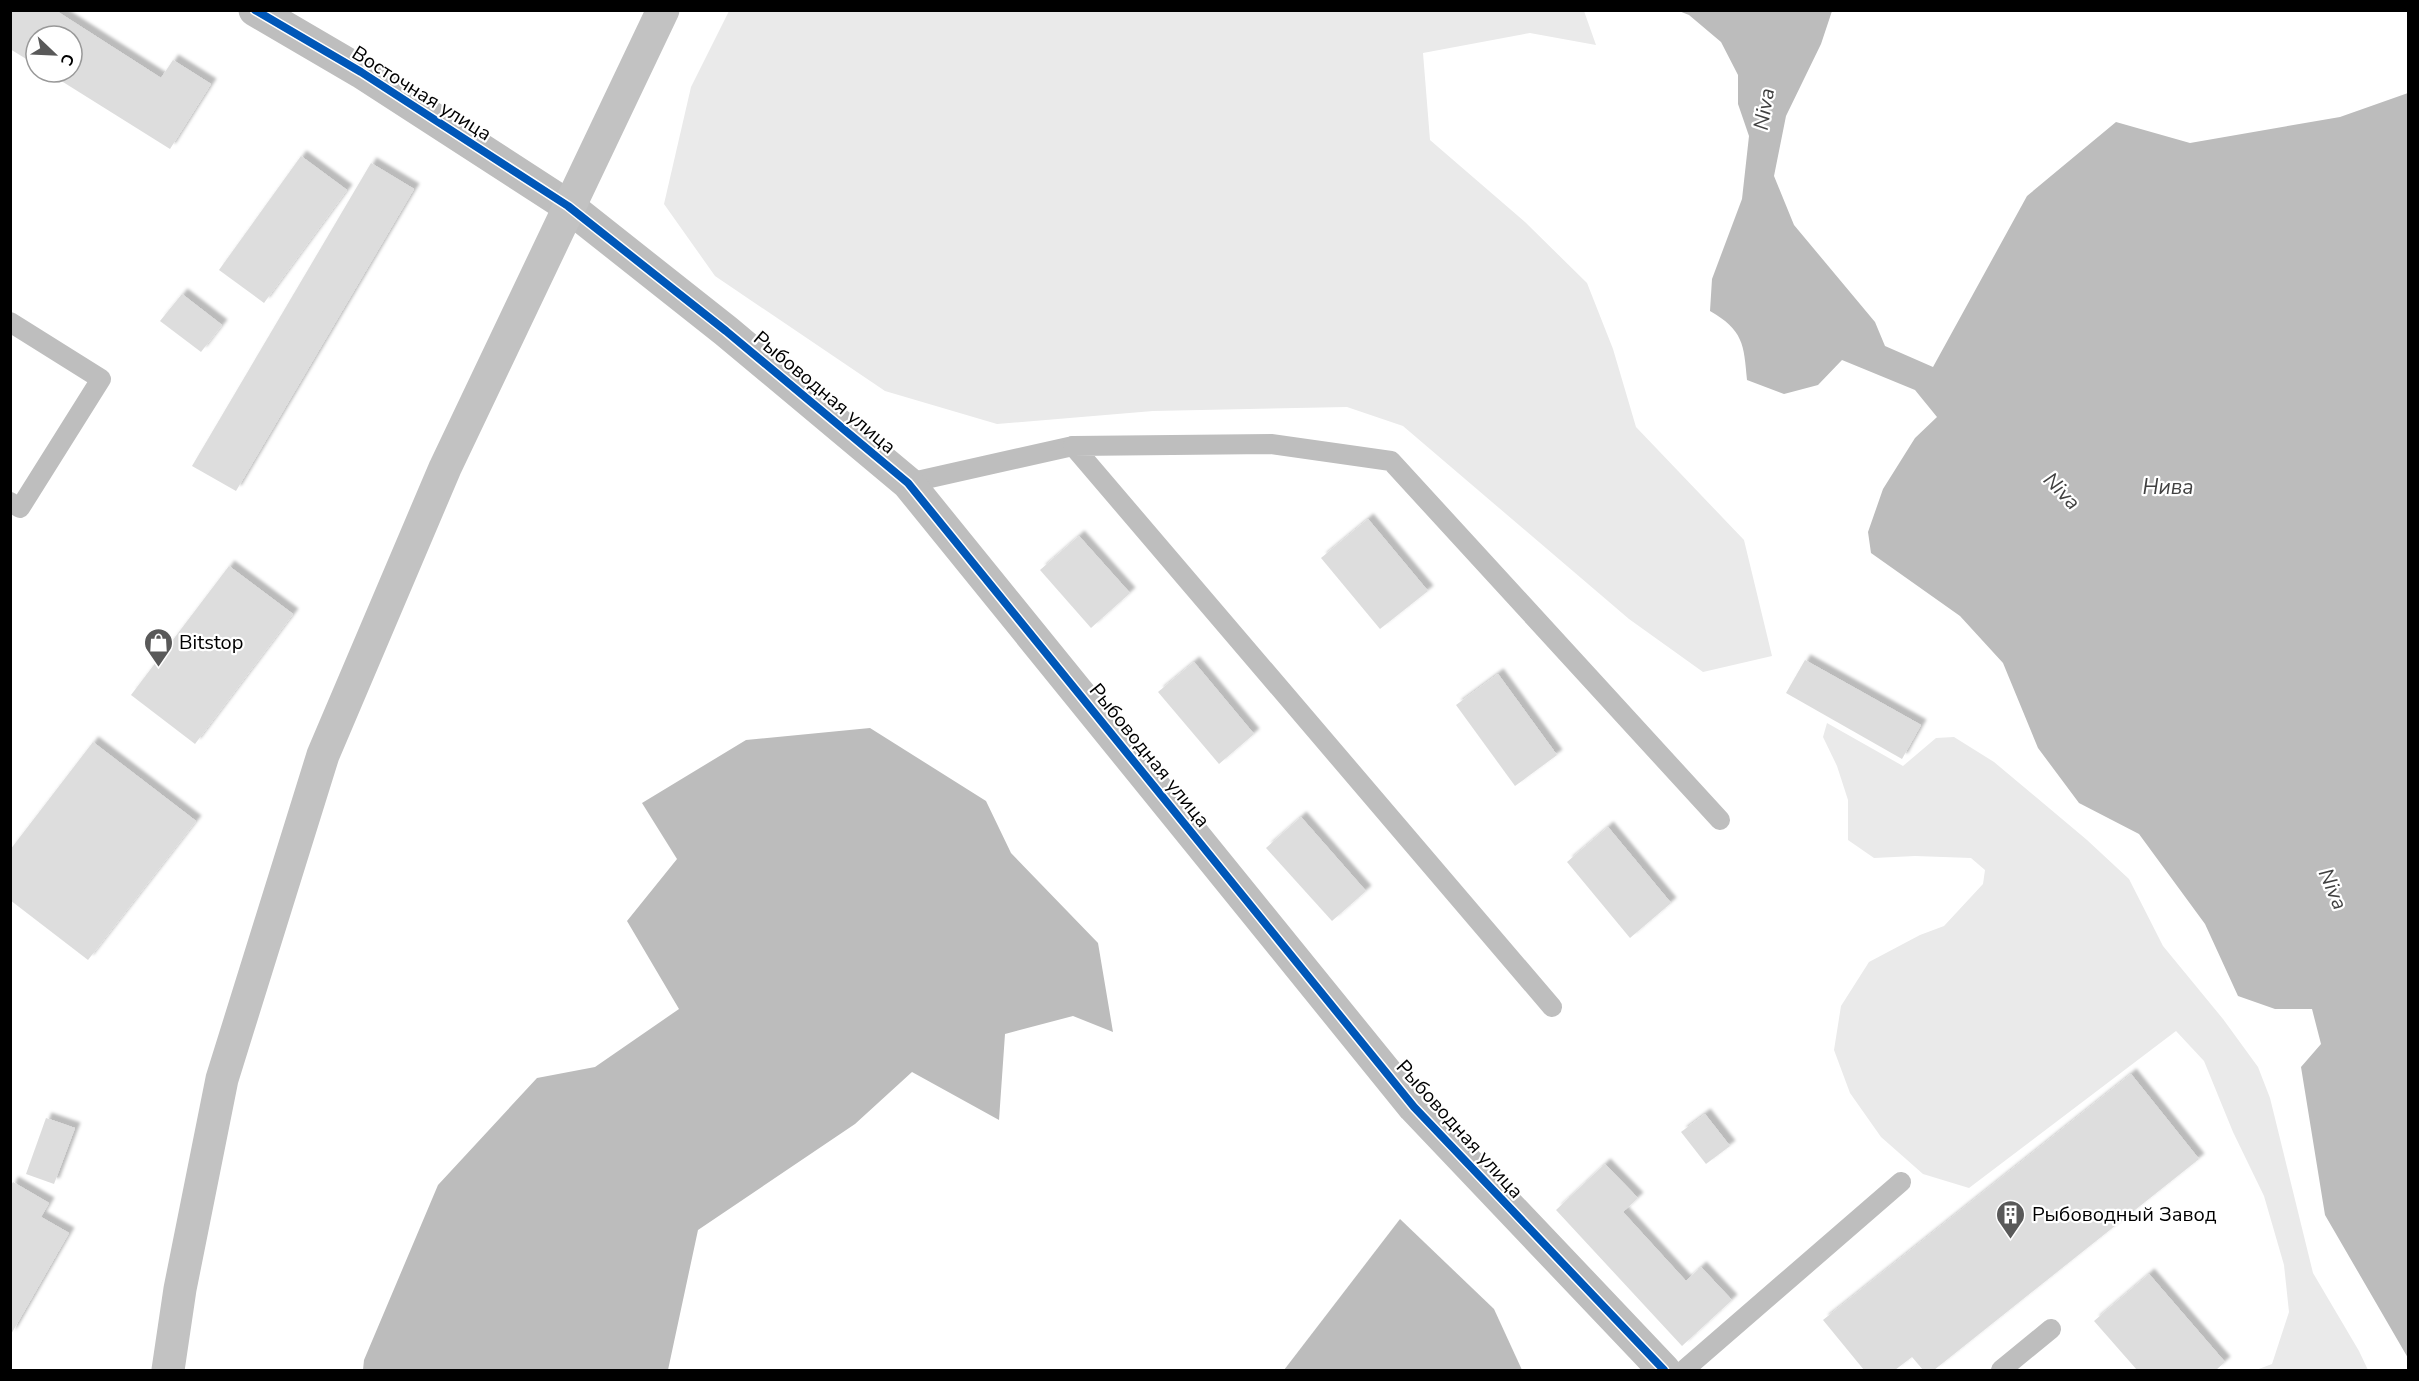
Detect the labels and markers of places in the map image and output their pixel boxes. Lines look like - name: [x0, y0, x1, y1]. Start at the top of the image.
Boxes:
- shop icon: Bitstop: [142, 626, 174, 668]
- place label: Bitstop: [179, 629, 243, 656]
- building icon: Рыбоводный Завод: [1995, 1198, 2027, 1240]
- place label: Рыбоводный Завод: [2032, 1201, 2217, 1228]

